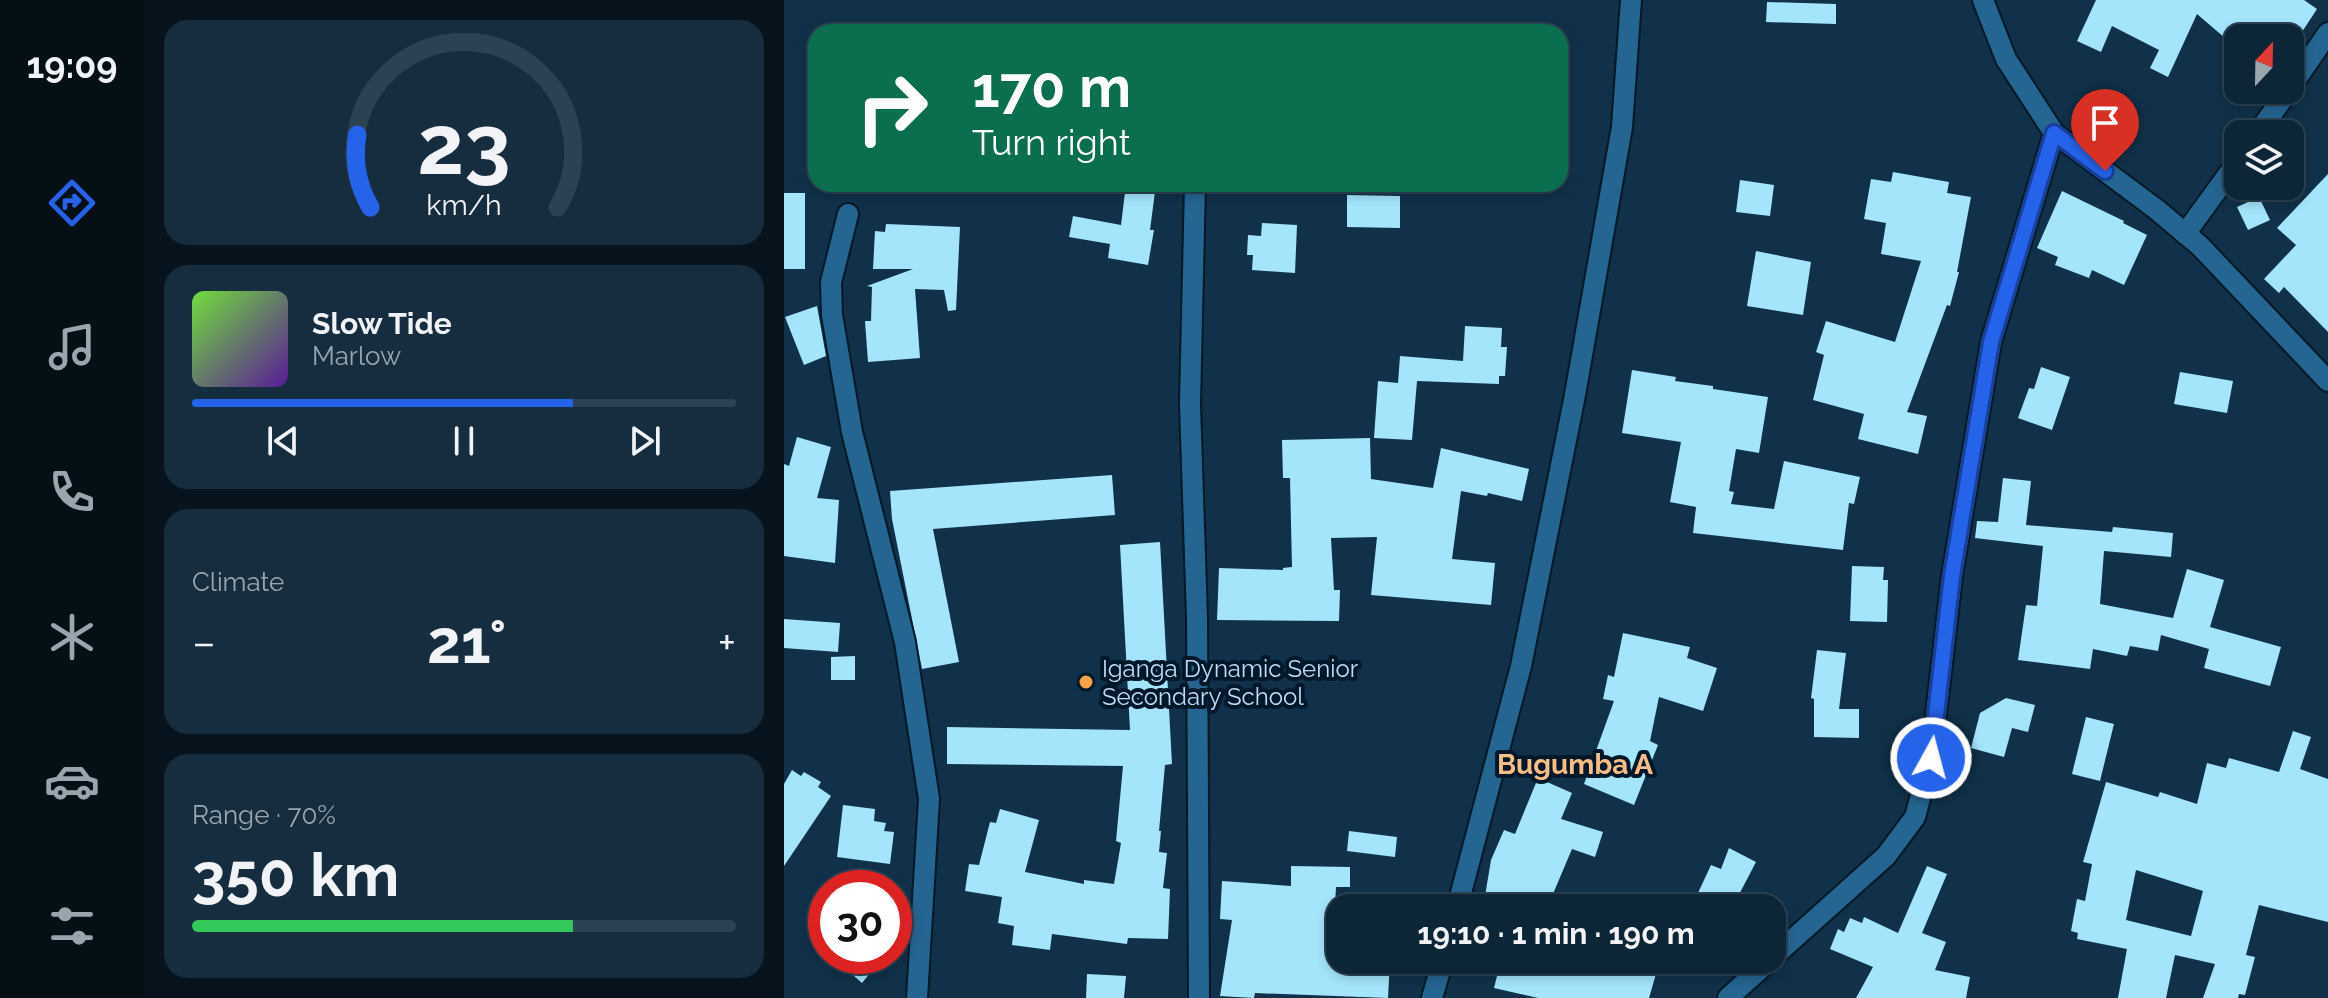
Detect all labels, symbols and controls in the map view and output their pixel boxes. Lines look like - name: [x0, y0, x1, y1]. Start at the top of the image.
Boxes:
- north arrow: [2224, 24, 2304, 104]
- map controls: [2224, 24, 2304, 200]
- text: 19:09: [26, 44, 118, 86]
- text: 170 m: [972, 54, 1131, 120]
- icon: right: [840, 56, 944, 160]
- pin: [2071, 89, 2139, 171]
- text: 23: [417, 96, 511, 193]
- icon: arrive: [2083, 101, 2127, 145]
- button: layers: [2224, 120, 2304, 200]
- text: Turn right: [972, 121, 1131, 163]
- icon: directions: [44, 175, 100, 231]
- text: km/h: [426, 188, 502, 222]
- text: Slow Tide: [312, 306, 452, 341]
- icon: music: [44, 319, 100, 375]
- text: Marlow: [312, 341, 401, 371]
- icon: previous: [261, 419, 305, 463]
- icon: pause: [442, 419, 486, 463]
- icon: next: [623, 419, 667, 463]
- icon: phone: [44, 464, 100, 520]
- text: Climate: [192, 567, 284, 597]
- text: 21°: [427, 607, 506, 677]
- icon: climate: [44, 609, 100, 665]
- text: −: [192, 617, 216, 668]
- text: +: [718, 617, 736, 668]
- place label: Iganga Dynamic Senior Secondary School: [1102, 654, 1359, 711]
- marker: Iganga Dynamic Senior Secondary School: [1077, 673, 1095, 691]
- position arrow: [1889, 716, 1973, 800]
- district label: Bugumba A: [1497, 748, 1653, 781]
- icon: car: [44, 753, 100, 809]
- text: Range · 70%: [192, 800, 336, 830]
- text: 350 km: [192, 840, 399, 910]
- speed limit sign: 30: [808, 870, 912, 974]
- icon: filters: [44, 898, 100, 954]
- text: 19:10 · 1 min · 190 m: [1417, 916, 1695, 951]

